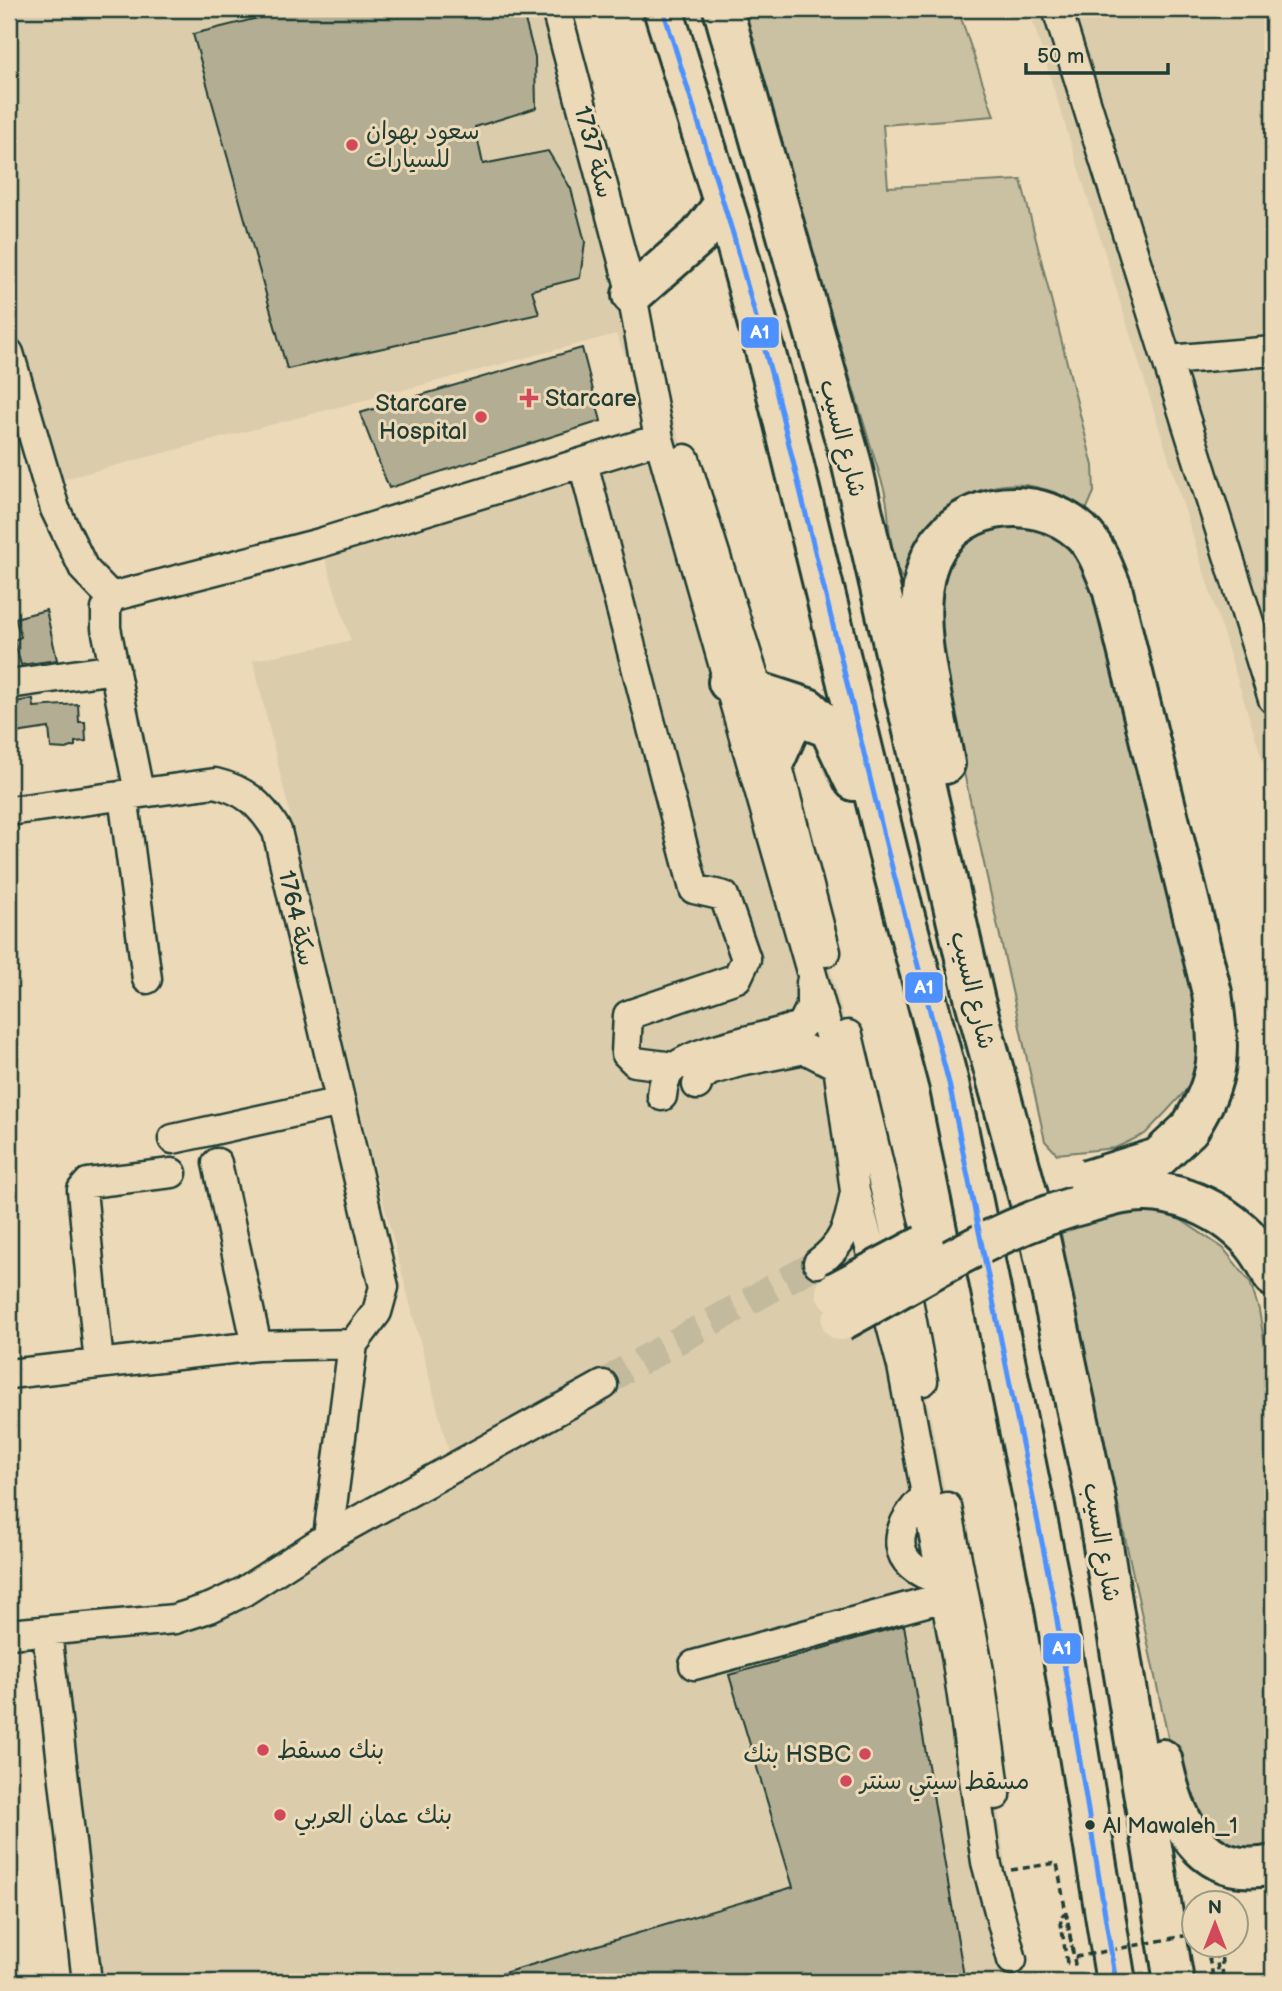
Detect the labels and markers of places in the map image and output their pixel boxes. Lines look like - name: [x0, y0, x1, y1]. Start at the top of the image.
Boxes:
- place label: سعود بهوان للسيارات: [366, 117, 480, 174]
- marker: سعود بهوان للسيارات: [344, 137, 360, 153]
- place label: Starcare: [545, 384, 637, 413]
- marker: Starcare: [519, 388, 539, 408]
- place label: Starcare Hospital: [375, 389, 467, 446]
- marker: Starcare Hospital: [473, 409, 489, 425]
- place label: بنك مسقط: [277, 1736, 384, 1765]
- place label: بنك HSBC: [743, 1740, 851, 1769]
- marker: بنك مسقط: [255, 1742, 271, 1758]
- marker: بنك HSBC: [857, 1746, 873, 1762]
- place label: مسقط سيتي سنتر: [858, 1767, 1030, 1802]
- marker: مسقط سيتي سنتر: [838, 1773, 854, 1789]
- place label: بنك عمان العربي: [294, 1801, 452, 1836]
- marker: بنك عمان العربي: [272, 1807, 288, 1823]
- place label: Al Mawaleh_1: [1103, 1813, 1238, 1840]
- marker: Al Mawaleh_1: [1083, 1818, 1097, 1832]

